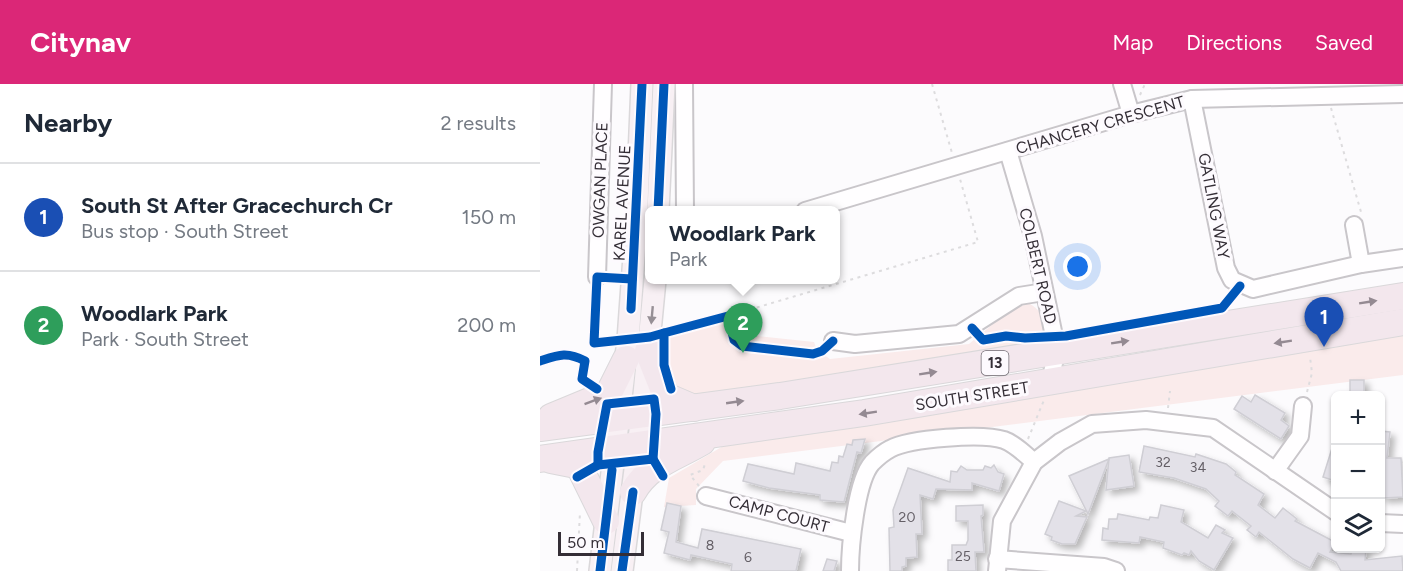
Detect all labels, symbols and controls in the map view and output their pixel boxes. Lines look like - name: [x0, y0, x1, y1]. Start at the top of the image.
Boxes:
- text: Citynav: [30, 25, 131, 59]
- text: Map: [1112, 30, 1153, 55]
- text: Directions: [1186, 30, 1282, 55]
- text: Saved: [1315, 30, 1373, 55]
- street label: CHANCERY CRESCENT: [1014, 92, 1187, 158]
- text: Nearby: [24, 107, 112, 139]
- text: 2 results: [440, 111, 516, 135]
- street label: OWGAN PLACE: [588, 122, 612, 238]
- street label: KAREL AVENUE: [609, 144, 635, 262]
- street label: GATLING WAY: [1194, 151, 1234, 261]
- text: South St After Gracechurch Cr: [81, 192, 393, 219]
- text: 1: [39, 205, 48, 229]
- text: 150 m: [461, 205, 516, 229]
- popup: [645, 206, 840, 284]
- street label: COLBERT ROAD: [1015, 206, 1061, 326]
- text: Bus stop · South Street: [81, 219, 289, 243]
- text: Woodlark Park: [669, 220, 816, 247]
- text: Park: [669, 247, 707, 271]
- your location: [1063, 252, 1092, 281]
- one-way arrow: [1359, 297, 1378, 306]
- pin: 1: [1304, 298, 1344, 347]
- text: Woodlark Park: [81, 300, 228, 327]
- pin: 2: [724, 304, 762, 353]
- one-way arrow: [647, 306, 657, 325]
- text: 2: [38, 313, 49, 337]
- text: 200 m: [457, 313, 516, 337]
- text: Park · South Street: [81, 327, 249, 351]
- one-way arrow: [1111, 338, 1130, 347]
- one-way arrow: [1274, 338, 1293, 347]
- road number: 13: [982, 351, 1008, 375]
- one-way arrow: [918, 369, 937, 378]
- street label: SOUTH STREET: [914, 378, 1030, 414]
- map controls: [1331, 391, 1385, 553]
- button: +: [1331, 391, 1385, 445]
- one-way arrow: [584, 396, 602, 406]
- one-way arrow: [725, 398, 744, 407]
- one-way arrow: [859, 408, 878, 417]
- button: −: [1331, 445, 1385, 499]
- house number: 32: [1155, 454, 1171, 471]
- house number: 34: [1190, 459, 1206, 476]
- street label: CAMP COURT: [727, 491, 831, 537]
- button: layers: [1331, 499, 1385, 553]
- house number: 20: [899, 509, 915, 526]
- scale bar: [558, 529, 644, 556]
- text: 50 m: [567, 533, 604, 552]
- house number: 8: [706, 537, 714, 554]
- house number: 25: [955, 548, 971, 565]
- house number: 6: [744, 549, 752, 566]

